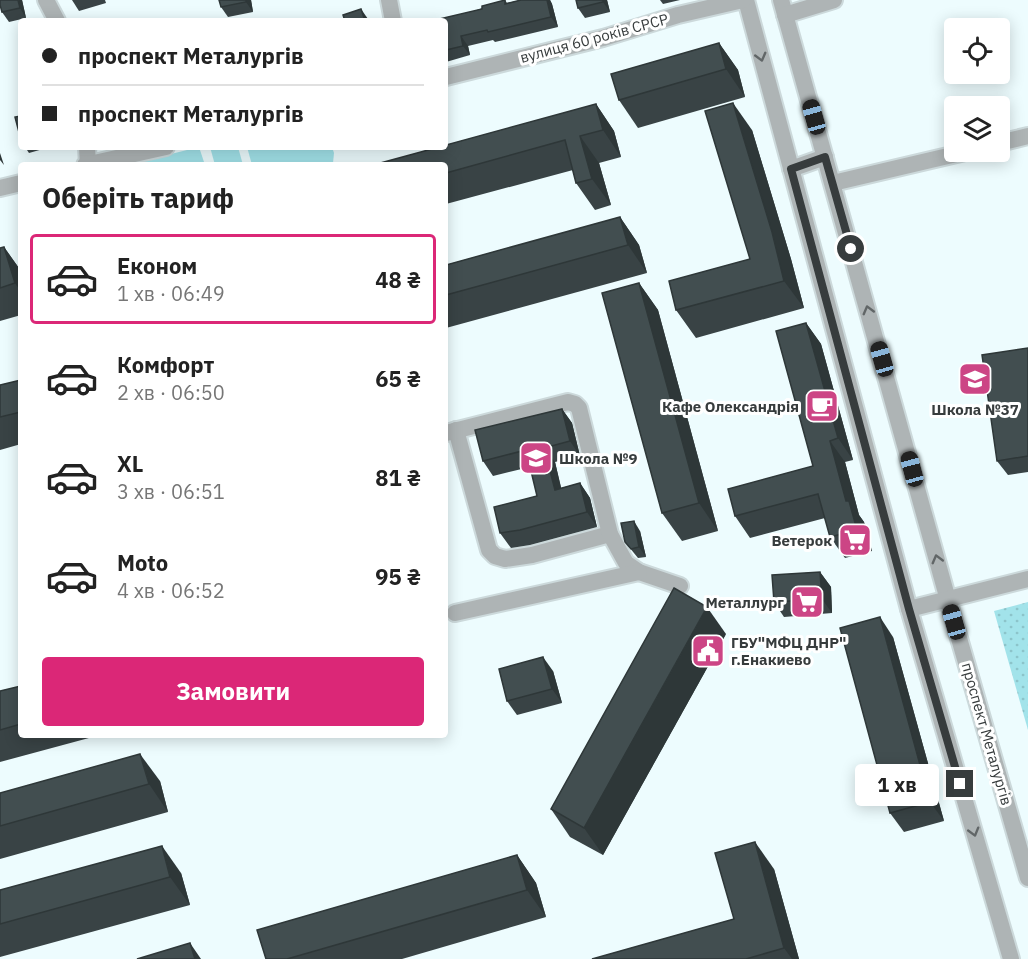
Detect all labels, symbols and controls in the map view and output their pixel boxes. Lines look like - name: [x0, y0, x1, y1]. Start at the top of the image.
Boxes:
- street label: вулиця 60 років СРСР: [518, 9, 670, 67]
- map controls: [944, 18, 1010, 162]
- button: locate: [944, 18, 1010, 84]
- text: проспект Металургів: [78, 41, 304, 70]
- one-way arrow: [754, 51, 766, 61]
- button: layers: [944, 96, 1010, 162]
- car: [800, 97, 828, 137]
- text: проспект Металургів: [78, 99, 304, 128]
- text: Оберіть тариф: [42, 180, 234, 215]
- route start: [837, 235, 864, 262]
- text: Економ: [117, 251, 197, 280]
- icon: car: [45, 252, 99, 306]
- text: 48 ₴: [375, 265, 421, 294]
- text: 1 хв · 06:49: [117, 280, 225, 307]
- one-way arrow: [863, 305, 875, 316]
- car: [868, 339, 896, 379]
- text: Комфорт: [117, 350, 214, 379]
- icon: car: [45, 351, 99, 405]
- school or university icon: Школа №37: [957, 361, 993, 397]
- text: 65 ₴: [375, 364, 421, 393]
- text: 2 хв · 06:50: [117, 379, 225, 406]
- cafe icon: Кафе Олександрія: [804, 388, 840, 424]
- place label: Кафе Олександрія: [662, 397, 799, 416]
- place label: Школа №37: [931, 400, 1019, 419]
- school or university icon: Школа №9: [518, 440, 554, 476]
- text: XL: [117, 449, 143, 478]
- place label: Школа №9: [559, 449, 638, 468]
- car: [899, 449, 925, 489]
- icon: car: [45, 450, 99, 504]
- text: 81 ₴: [375, 463, 421, 492]
- text: 3 хв · 06:51: [117, 478, 225, 505]
- supermarket icon: Ветерок: [837, 522, 873, 558]
- place label: Ветерок: [771, 531, 832, 550]
- text: Moto: [117, 548, 168, 577]
- icon: car: [45, 549, 99, 603]
- one-way arrow: [932, 554, 944, 565]
- text: 95 ₴: [375, 562, 421, 591]
- text: 4 хв · 06:52: [117, 577, 225, 604]
- supermarket icon: Металлург: [789, 584, 825, 620]
- place label: Металлург: [705, 593, 784, 612]
- car: [940, 602, 968, 642]
- public building icon: ГБУ"МФЦ ДНР" г.Енакиево: [690, 633, 726, 669]
- place label: ГБУ"МФЦ ДНР" г.Енакиево: [731, 633, 847, 669]
- button: Замовити: [42, 657, 424, 726]
- street label: проспект Металургів: [958, 660, 1016, 808]
- callout: 1 хв: [855, 763, 939, 805]
- route end: [946, 770, 973, 797]
- text: 1 хв: [877, 771, 917, 798]
- one-way arrow: [966, 827, 979, 837]

